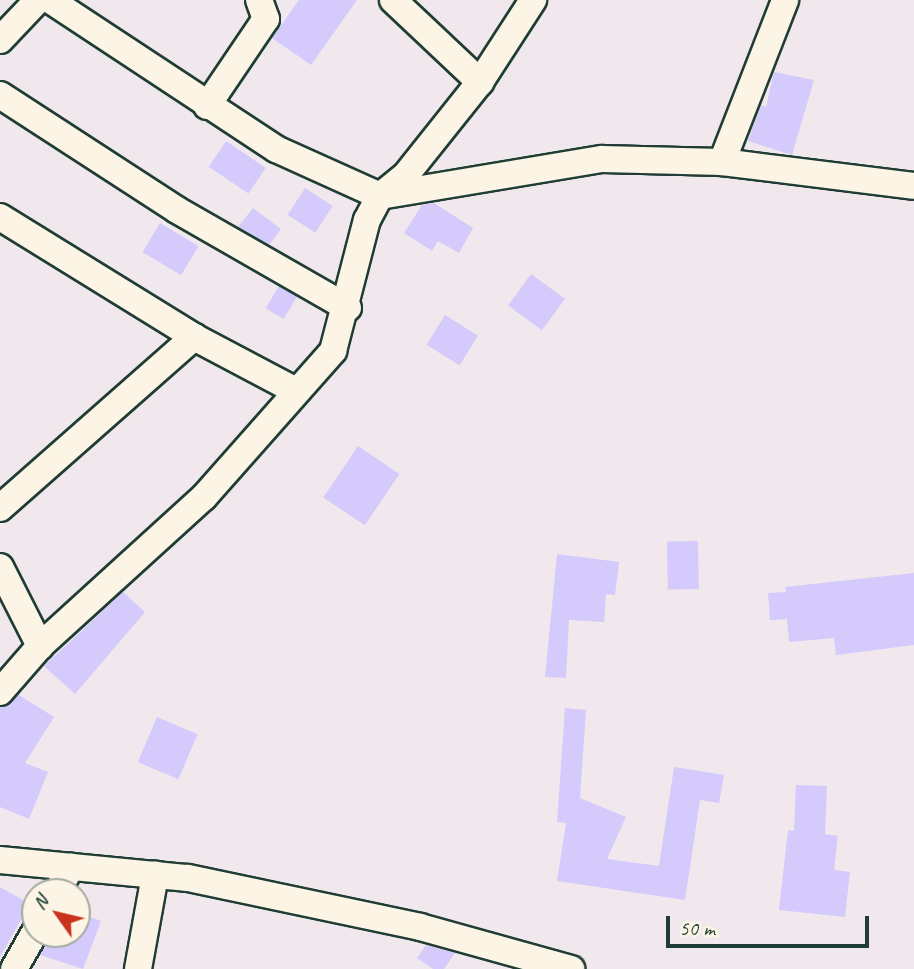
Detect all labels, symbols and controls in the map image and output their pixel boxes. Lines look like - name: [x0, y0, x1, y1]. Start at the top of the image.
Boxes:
- north arrow: [21, 878, 91, 948]
- text: N: [27, 891, 53, 914]
- scale bar: [669, 902, 872, 946]
- text: 50 m: [679, 915, 715, 941]

